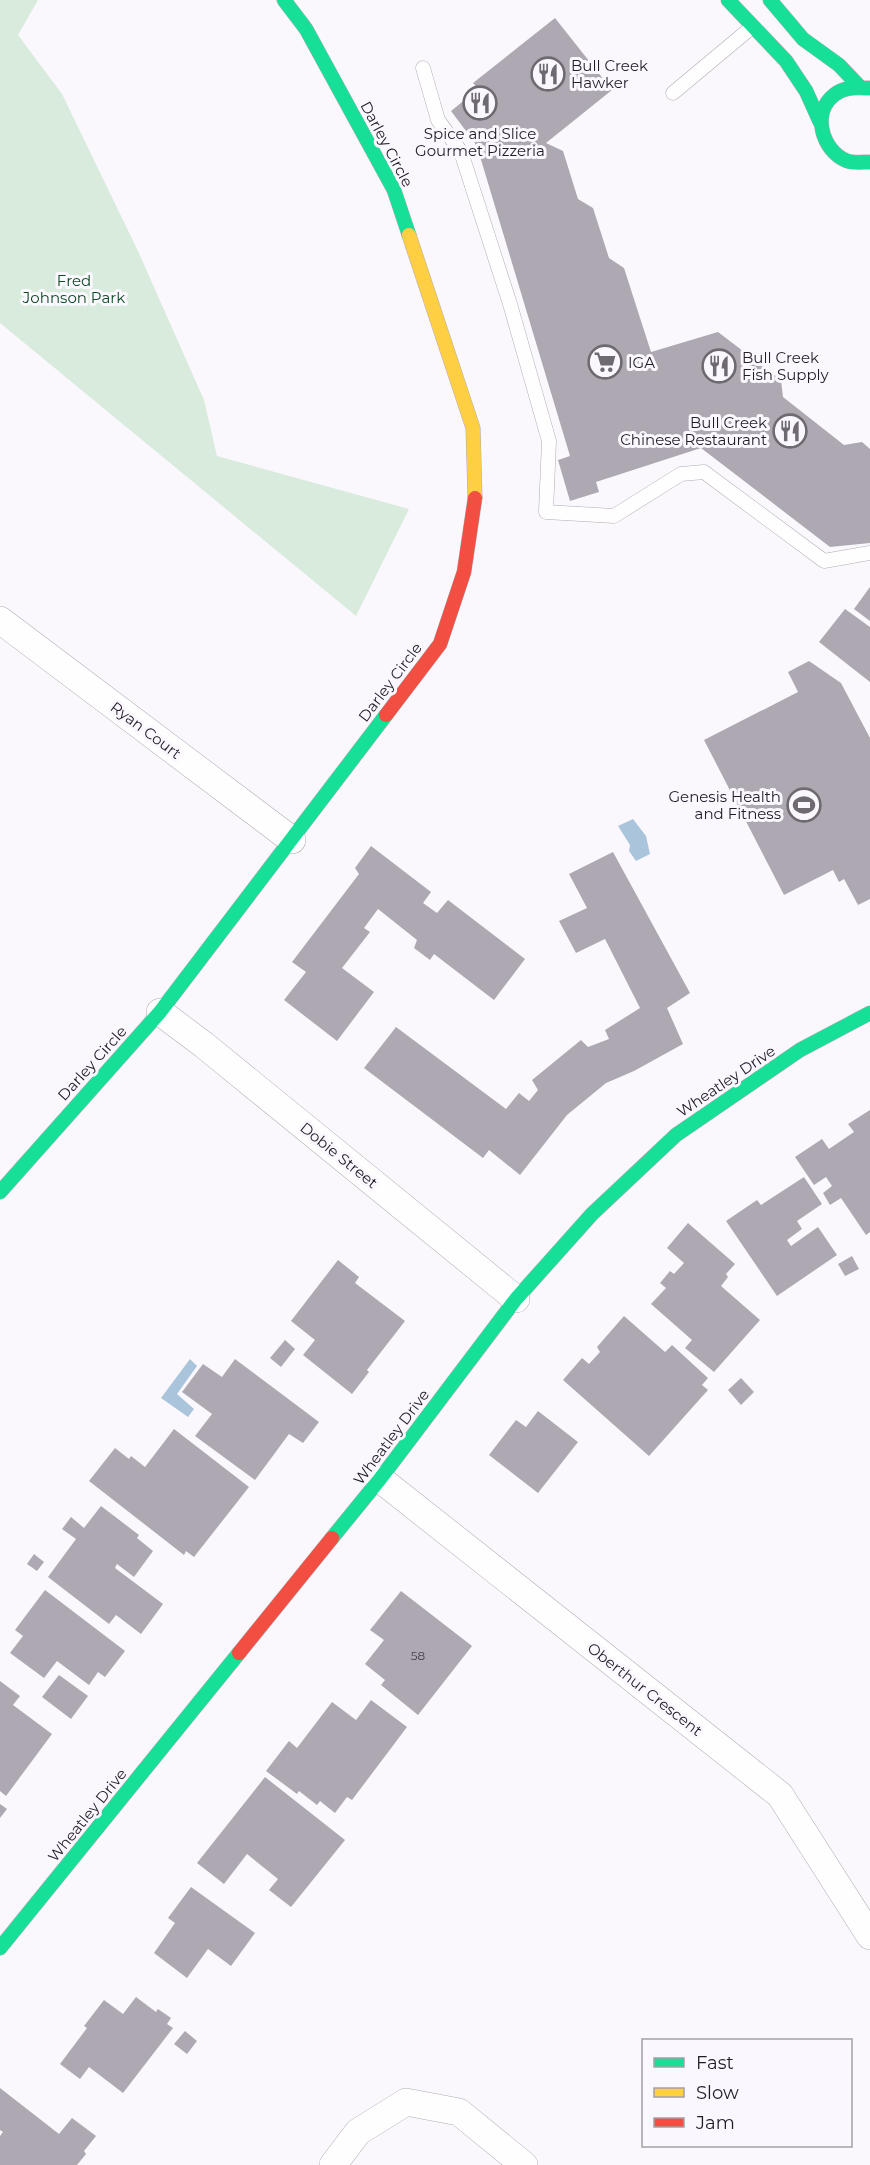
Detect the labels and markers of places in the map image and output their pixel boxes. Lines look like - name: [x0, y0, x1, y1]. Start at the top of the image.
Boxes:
- restaurant icon: Bull Creek Hawker: [530, 56, 566, 92]
- place label: Bull Creek Hawker: [571, 56, 648, 92]
- restaurant icon: Spice and Slice Gourmet Pizzeria: [462, 85, 498, 121]
- place label: Spice and Slice Gourmet Pizzeria: [415, 124, 545, 160]
- supermarket icon: IGA: [587, 344, 623, 380]
- restaurant icon: Bull Creek Fish Supply: [701, 348, 737, 384]
- place label: Bull Creek Fish Supply: [742, 348, 830, 384]
- place label: IGA: [628, 353, 655, 372]
- place label: Bull Creek Chinese Restaurant: [620, 413, 767, 449]
- restaurant icon: Bull Creek Chinese Restaurant: [772, 413, 808, 449]
- place label: Genesis Health and Fitness: [669, 787, 781, 823]
- sports icon: Genesis Health and Fitness: [786, 787, 822, 823]

